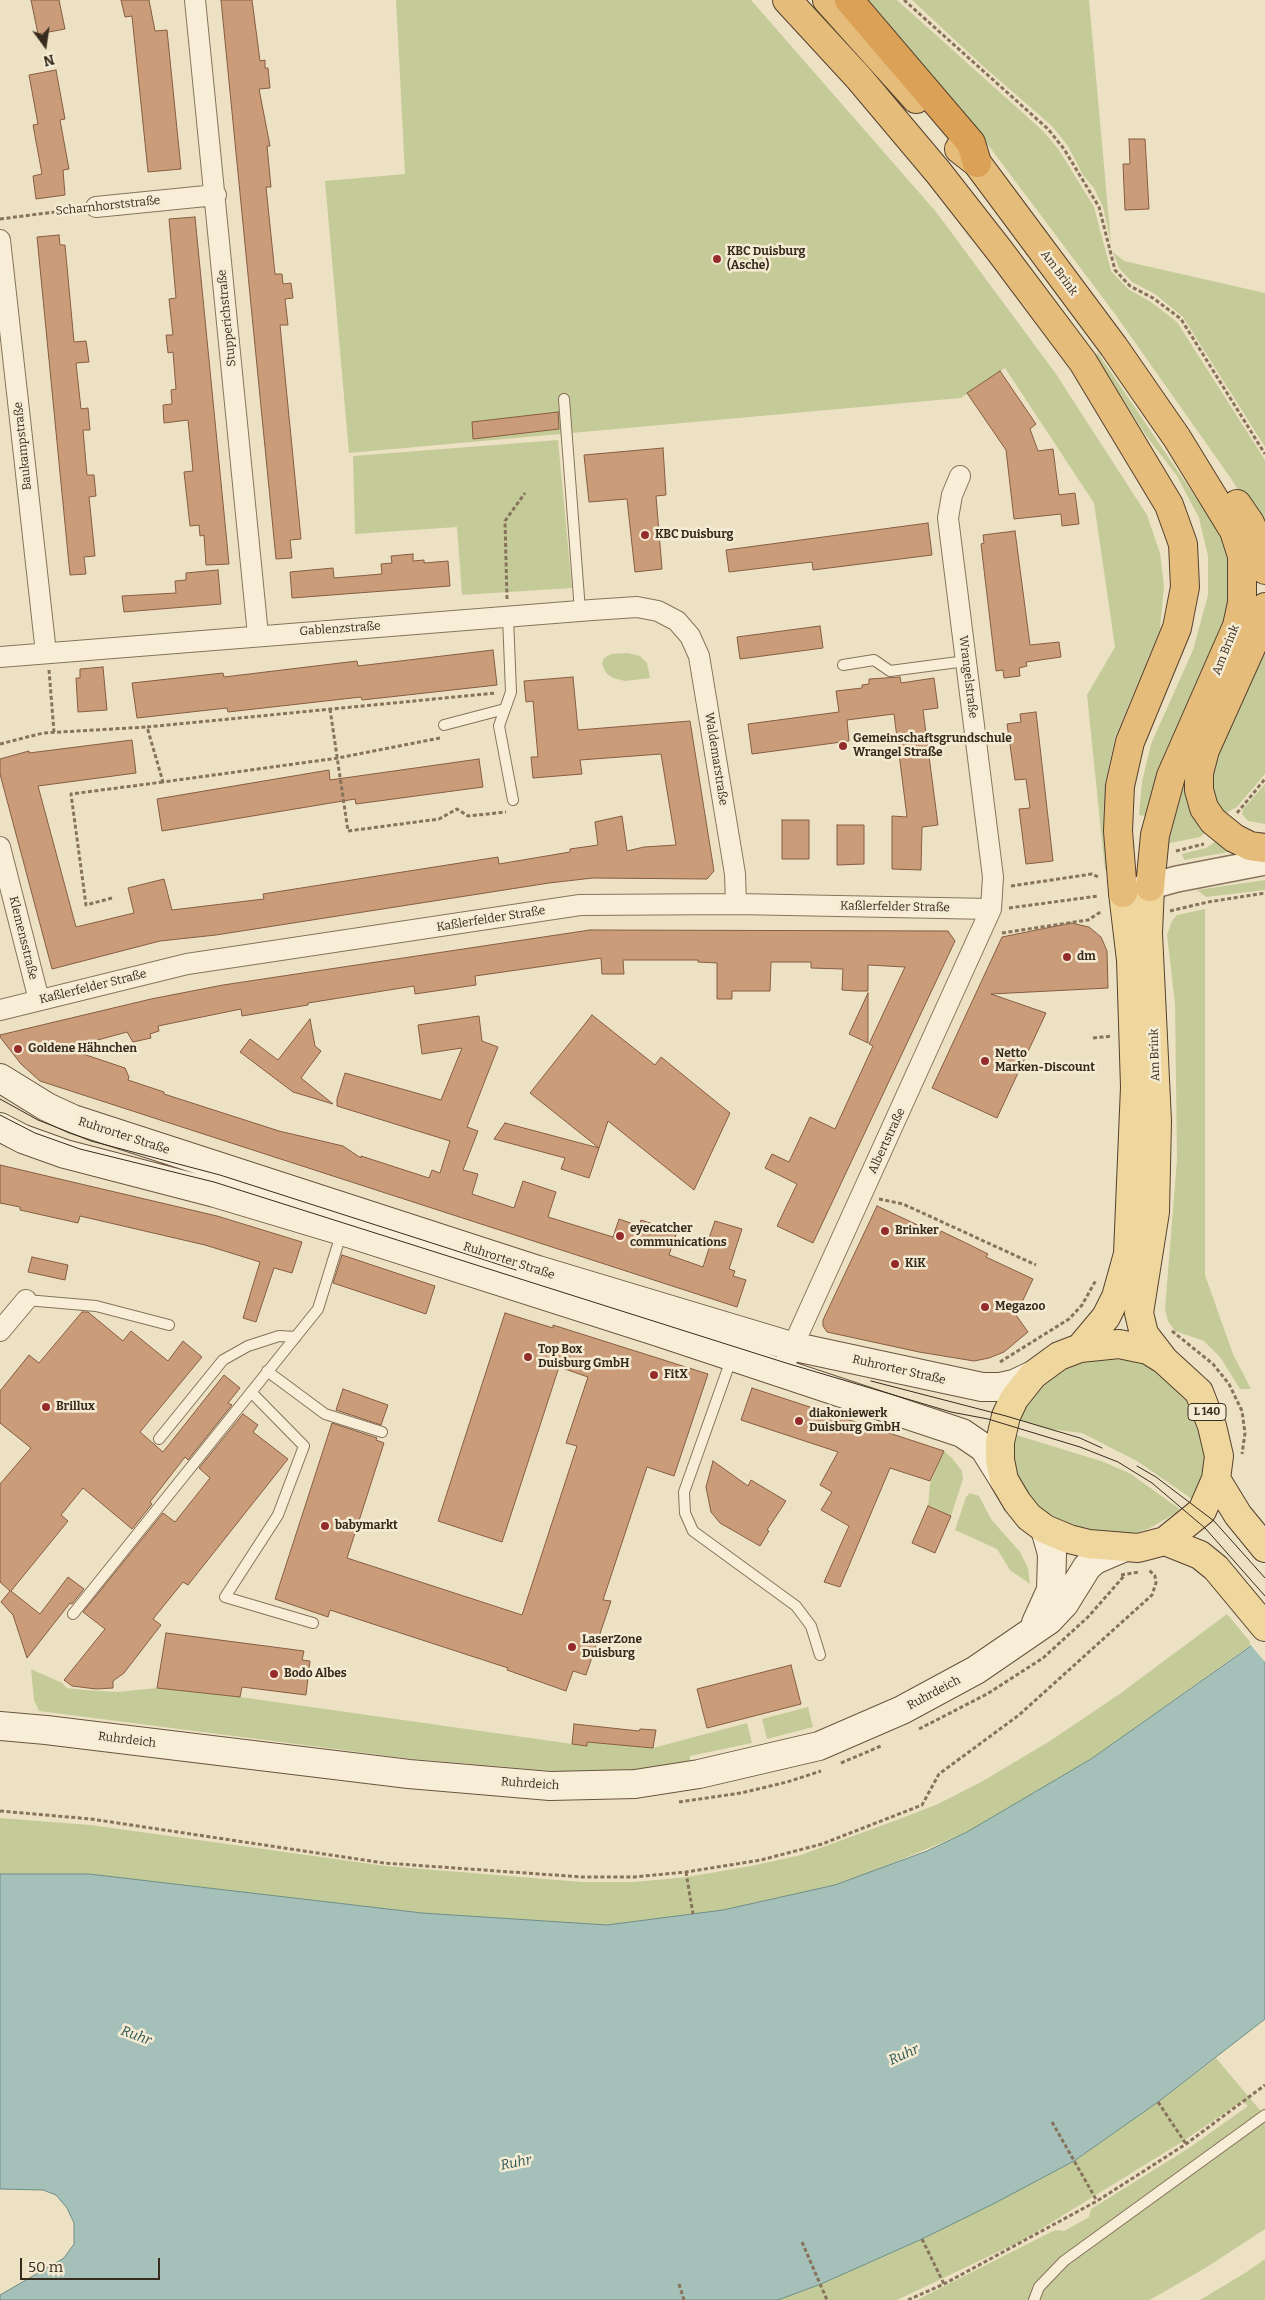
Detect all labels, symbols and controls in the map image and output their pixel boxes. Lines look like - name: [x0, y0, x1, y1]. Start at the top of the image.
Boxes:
- north arrow: [20, 20, 70, 70]
- text: N: [41, 50, 56, 70]
- street label: Scharnhorststraße: [55, 193, 161, 219]
- place label: KBC Duisburg (Asche): [727, 245, 806, 273]
- street label: Am Brink: [1037, 248, 1081, 298]
- marker: KBC Duisburg (Asche): [711, 253, 723, 265]
- street label: Stupperichstraße: [215, 269, 239, 367]
- street label: Baukampstraße: [11, 401, 35, 491]
- place label: KBC Duisburg: [655, 528, 734, 542]
- marker: KBC Duisburg: [639, 529, 651, 541]
- street label: Gablenzstraße: [299, 619, 381, 639]
- street label: Am Brink: [1209, 623, 1243, 677]
- street label: Wrangelstraße: [956, 635, 980, 719]
- street label: Waldemarstraße: [702, 711, 730, 807]
- place label: Gemeinschaftsgrundschule Wrangel Straße: [853, 732, 1012, 760]
- marker: Gemeinschaftsgrundschule Wrangel Straße: [837, 740, 849, 752]
- street label: Klemensstraße: [6, 895, 40, 981]
- street label: Kaßlerfelder Straße: [840, 899, 950, 915]
- street label: Kaßlerfelder Straße: [436, 903, 546, 935]
- place label: dm: [1077, 950, 1096, 964]
- marker: dm: [1061, 951, 1073, 963]
- street label: Kaßlerfelder Straße: [38, 967, 148, 1007]
- street label: Am Brink: [1147, 1028, 1163, 1082]
- place label: Goldene Hähnchen: [28, 1042, 137, 1056]
- marker: Goldene Hähnchen: [12, 1043, 24, 1055]
- place label: Netto Marken-Discount: [995, 1047, 1095, 1075]
- marker: Netto Marken-Discount: [979, 1055, 991, 1067]
- street label: Albertstraße: [866, 1106, 908, 1176]
- street label: Ruhrorter Straße: [76, 1114, 172, 1158]
- place label: eyecatcher communications: [630, 1222, 727, 1250]
- place label: Brinker: [895, 1224, 939, 1238]
- marker: Brinker: [879, 1225, 891, 1237]
- marker: eyecatcher communications: [614, 1230, 626, 1242]
- street label: Ruhrorter Straße: [461, 1239, 557, 1283]
- place label: KiK: [905, 1257, 926, 1271]
- marker: KiK: [889, 1258, 901, 1270]
- place label: Megazoo: [995, 1300, 1045, 1314]
- marker: Megazoo: [979, 1301, 991, 1313]
- place label: Top Box Duisburg GmbH: [538, 1343, 630, 1371]
- marker: Top Box Duisburg GmbH: [522, 1351, 534, 1363]
- street label: Ruhrorter Straße: [851, 1352, 947, 1388]
- place label: FitX: [664, 1368, 688, 1382]
- marker: FitX: [648, 1369, 660, 1381]
- place label: Brillux: [56, 1400, 95, 1414]
- marker: Brillux: [40, 1401, 52, 1413]
- road number: L 140: [1188, 1404, 1226, 1420]
- place label: diakoniewerk Duisburg GmbH: [809, 1407, 901, 1435]
- marker: diakoniewerk Duisburg GmbH: [793, 1415, 805, 1427]
- place label: babymarkt: [335, 1519, 398, 1533]
- marker: babymarkt: [319, 1520, 331, 1532]
- place label: LaserZone Duisburg: [582, 1633, 642, 1661]
- marker: LaserZone Duisburg: [566, 1641, 578, 1653]
- place label: Bodo Albes: [284, 1667, 347, 1681]
- marker: Bodo Albes: [268, 1668, 280, 1680]
- street label: Ruhrdeich: [905, 1673, 963, 1713]
- street label: Ruhrdeich: [97, 1729, 157, 1751]
- street label: Ruhrdeich: [500, 1775, 560, 1793]
- water label: Ruhr: [118, 2023, 154, 2049]
- water label: Ruhr: [886, 2041, 922, 2069]
- water label: Ruhr: [499, 2152, 533, 2174]
- scale bar: [22, 2248, 162, 2280]
- text: 50 m: [28, 2258, 63, 2276]

